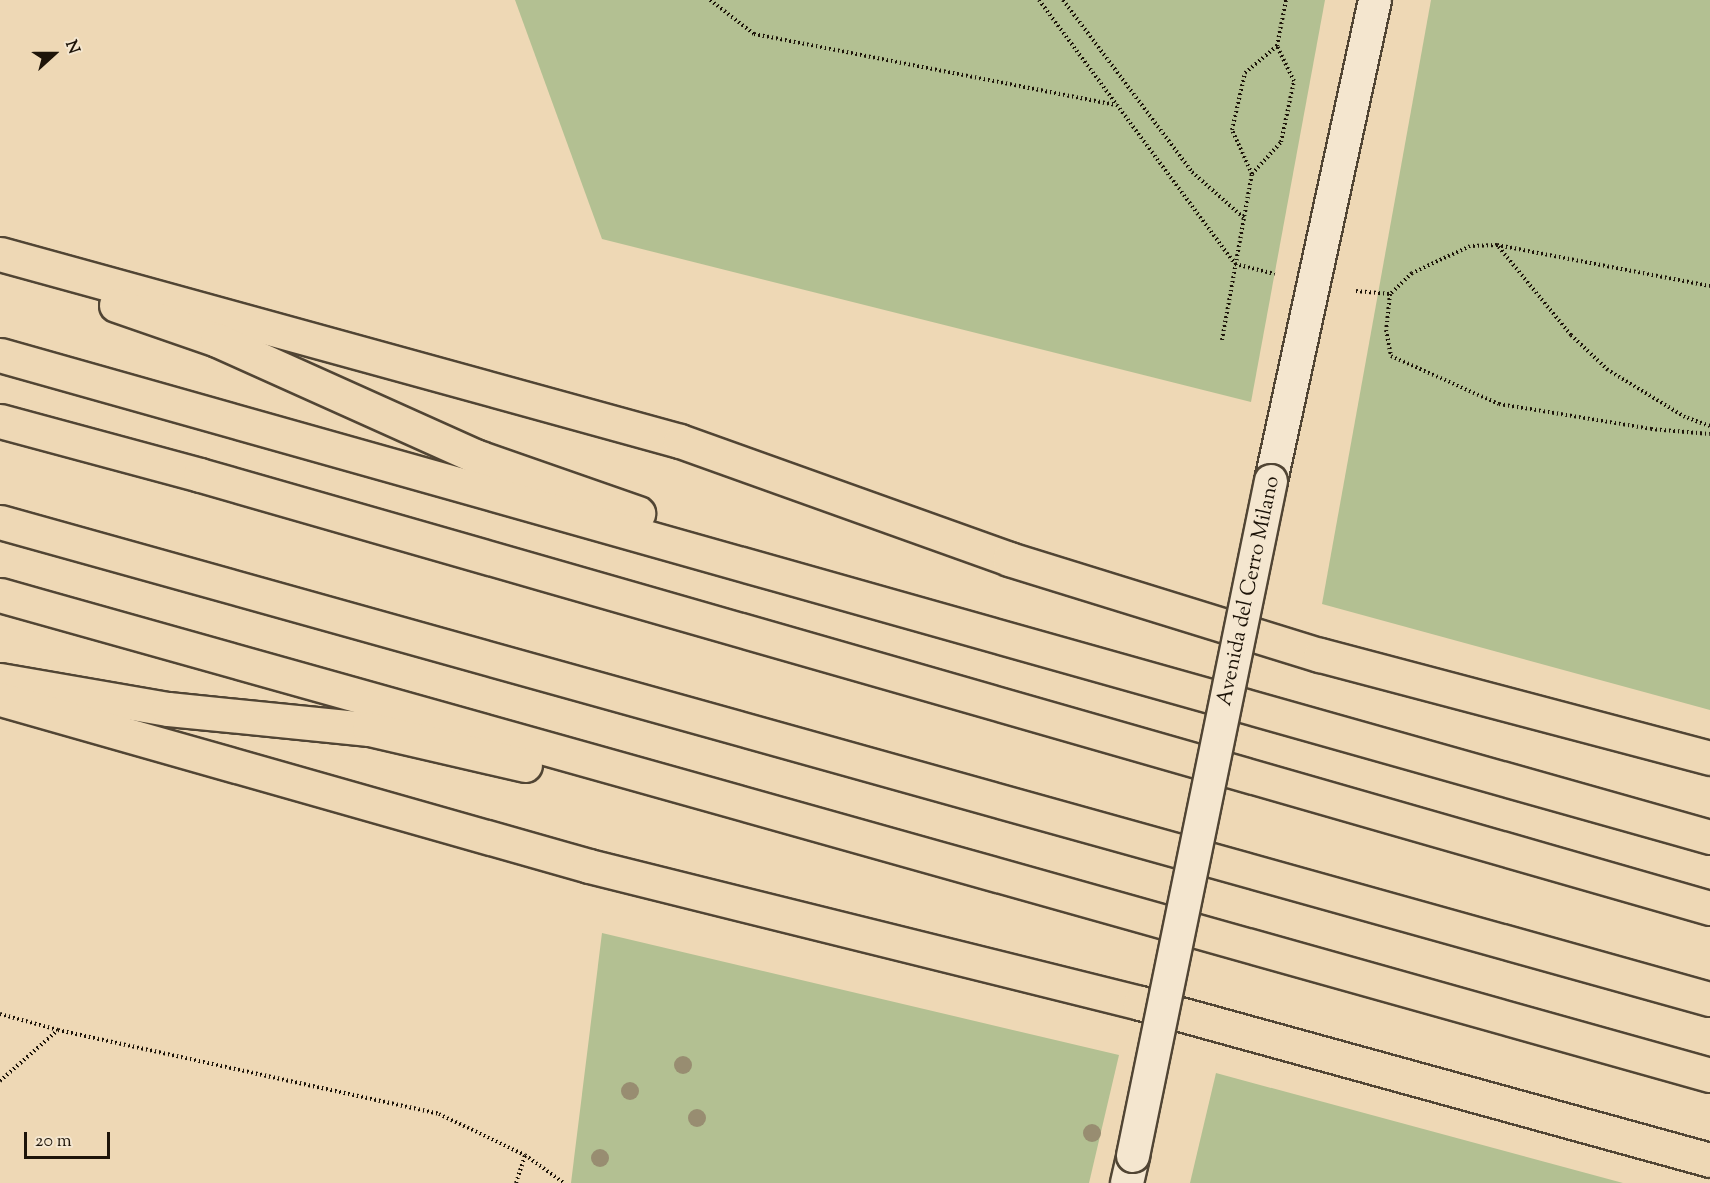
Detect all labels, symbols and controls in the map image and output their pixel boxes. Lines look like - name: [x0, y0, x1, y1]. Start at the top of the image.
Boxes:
- north arrow: [24, 24, 84, 84]
- text: N: [58, 37, 84, 57]
- street label: Avenida del Cerro Milano: [1212, 474, 1286, 708]
- scale bar: [27, 1120, 112, 1158]
- text: 20 m: [35, 1129, 72, 1155]

